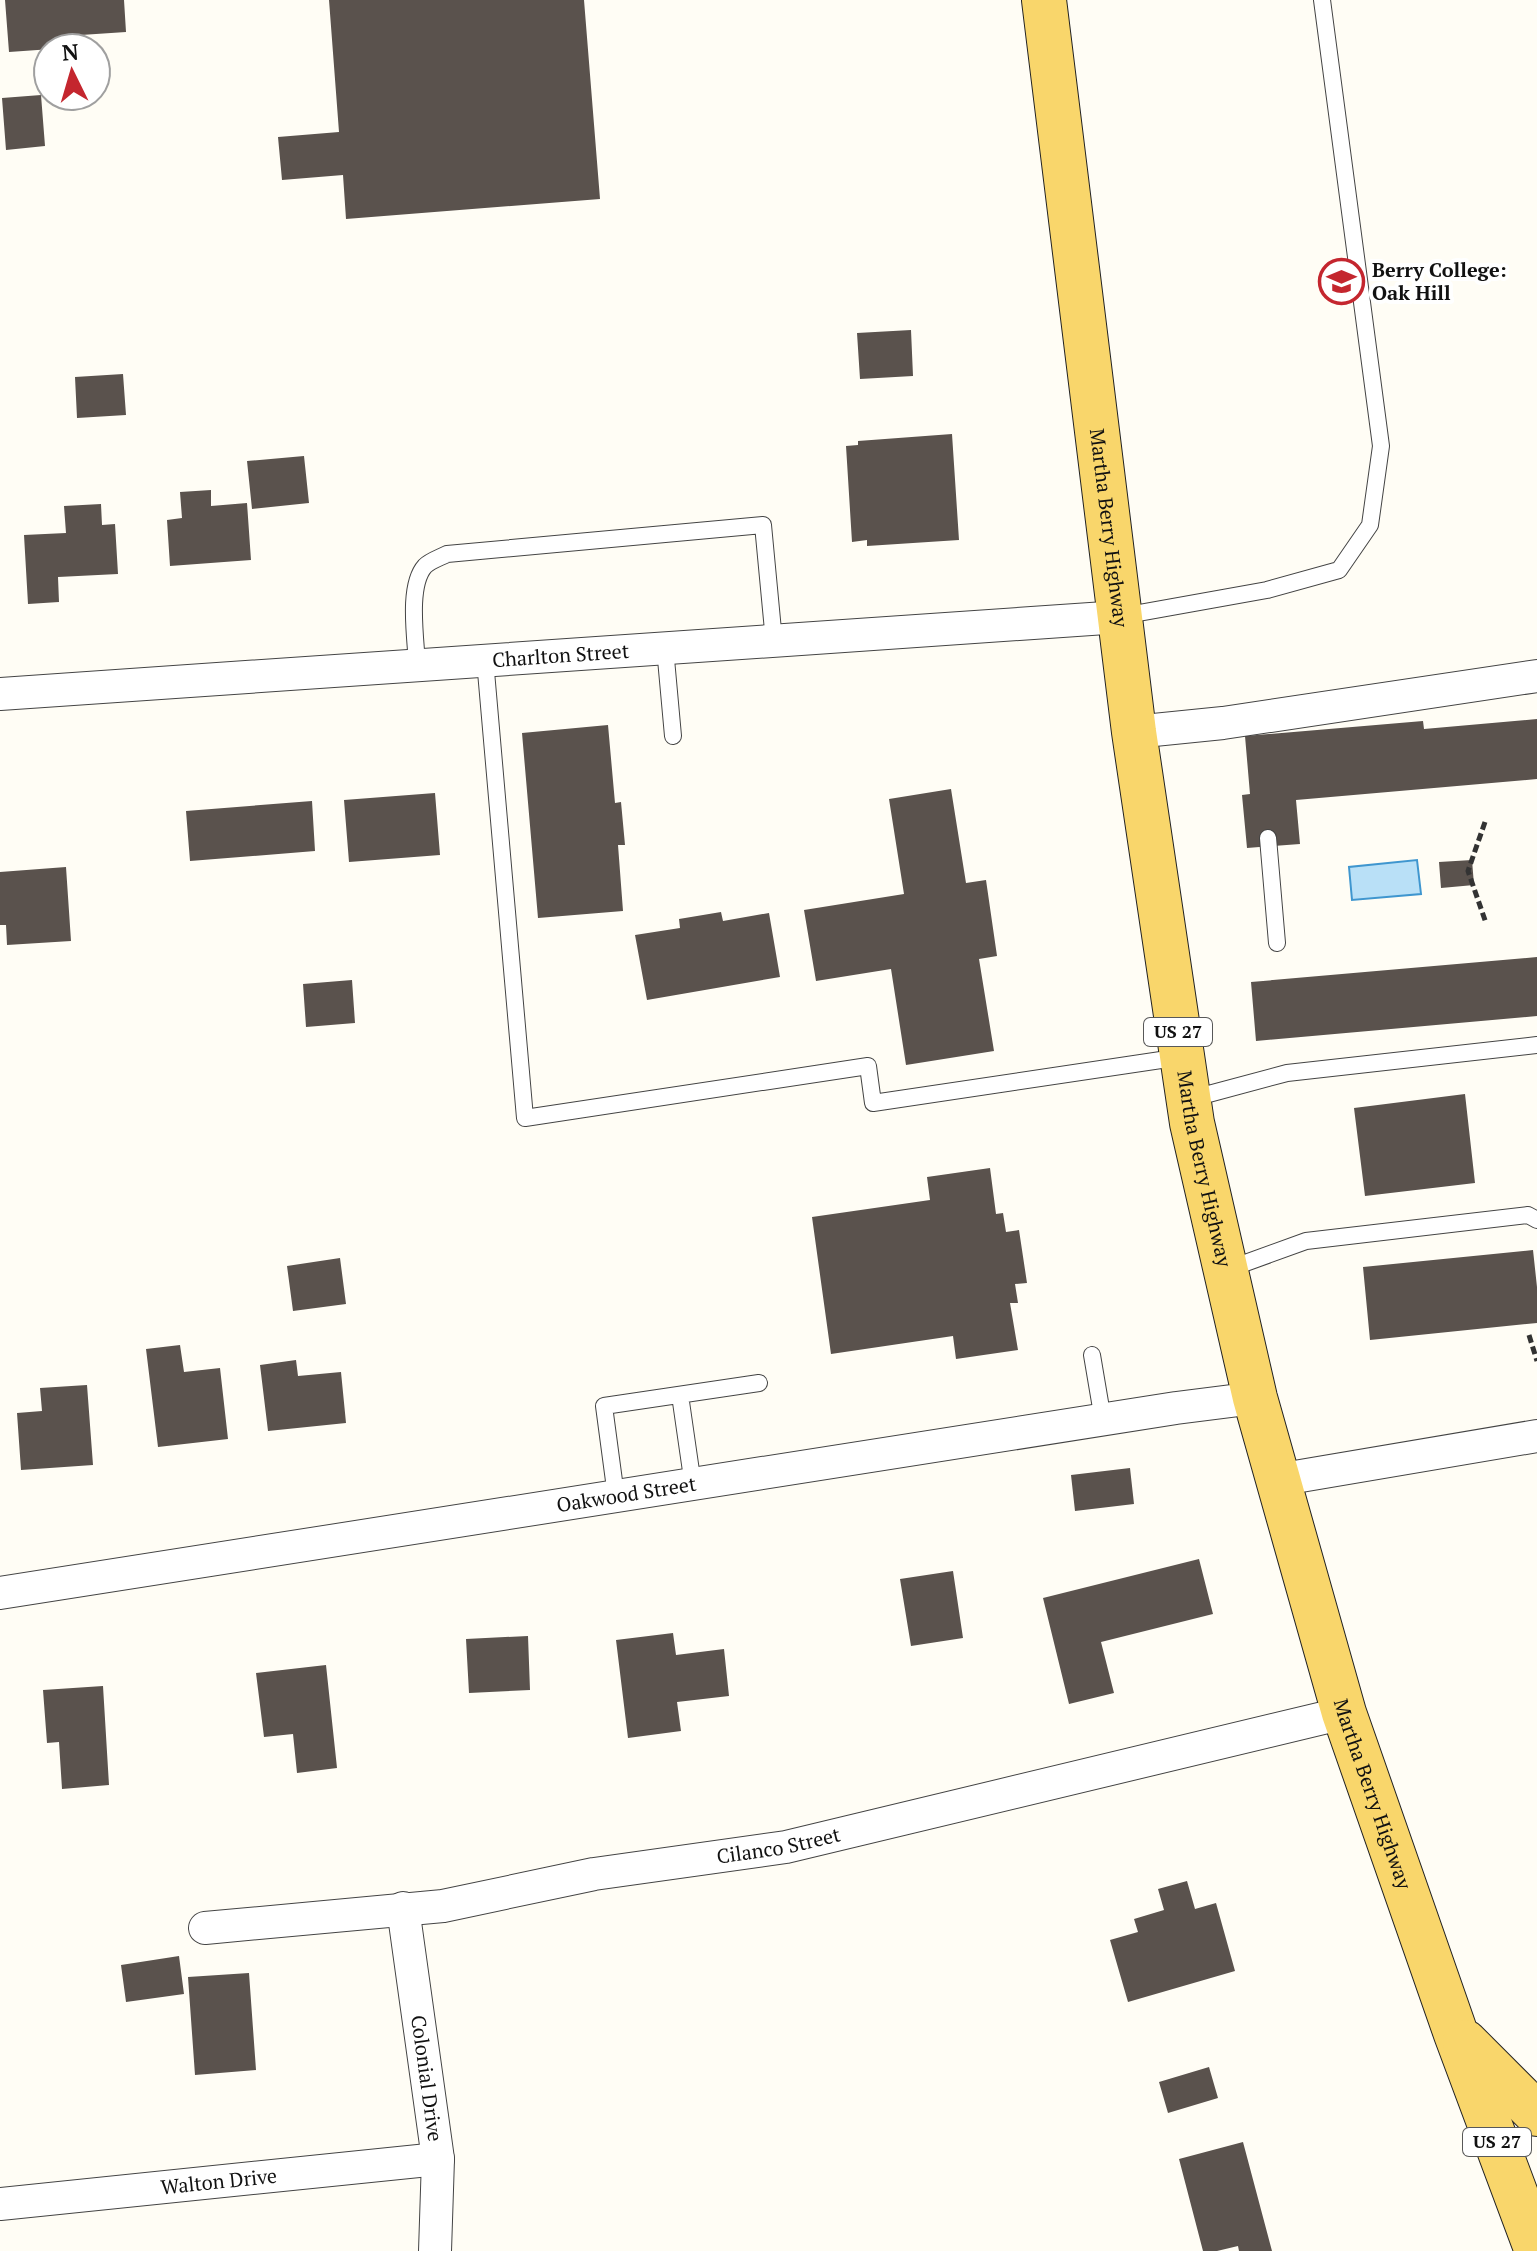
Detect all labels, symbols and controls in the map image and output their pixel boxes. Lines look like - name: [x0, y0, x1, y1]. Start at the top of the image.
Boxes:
- north arrow: [32, 32, 112, 112]
- text: N: [61, 36, 80, 67]
- place label: Berry College: Oak Hill: [1372, 256, 1507, 306]
- school or university icon: Berry College: Oak Hill: [1317, 258, 1365, 306]
- street label: Martha Berry Highway: [1084, 427, 1135, 630]
- street label: Charlton Street: [491, 637, 631, 673]
- road number: US 27: [1144, 1018, 1212, 1046]
- street label: Martha Berry Highway: [1171, 1069, 1239, 1270]
- street label: Oakwood Street: [554, 1470, 699, 1518]
- street label: Martha Berry Highway: [1328, 1695, 1419, 1894]
- street label: Cilanco Street: [715, 1820, 843, 1870]
- street label: Colonial Drive: [405, 2013, 449, 2143]
- road number: US 27: [1463, 2128, 1531, 2156]
- street label: Walton Drive: [159, 2162, 278, 2200]

